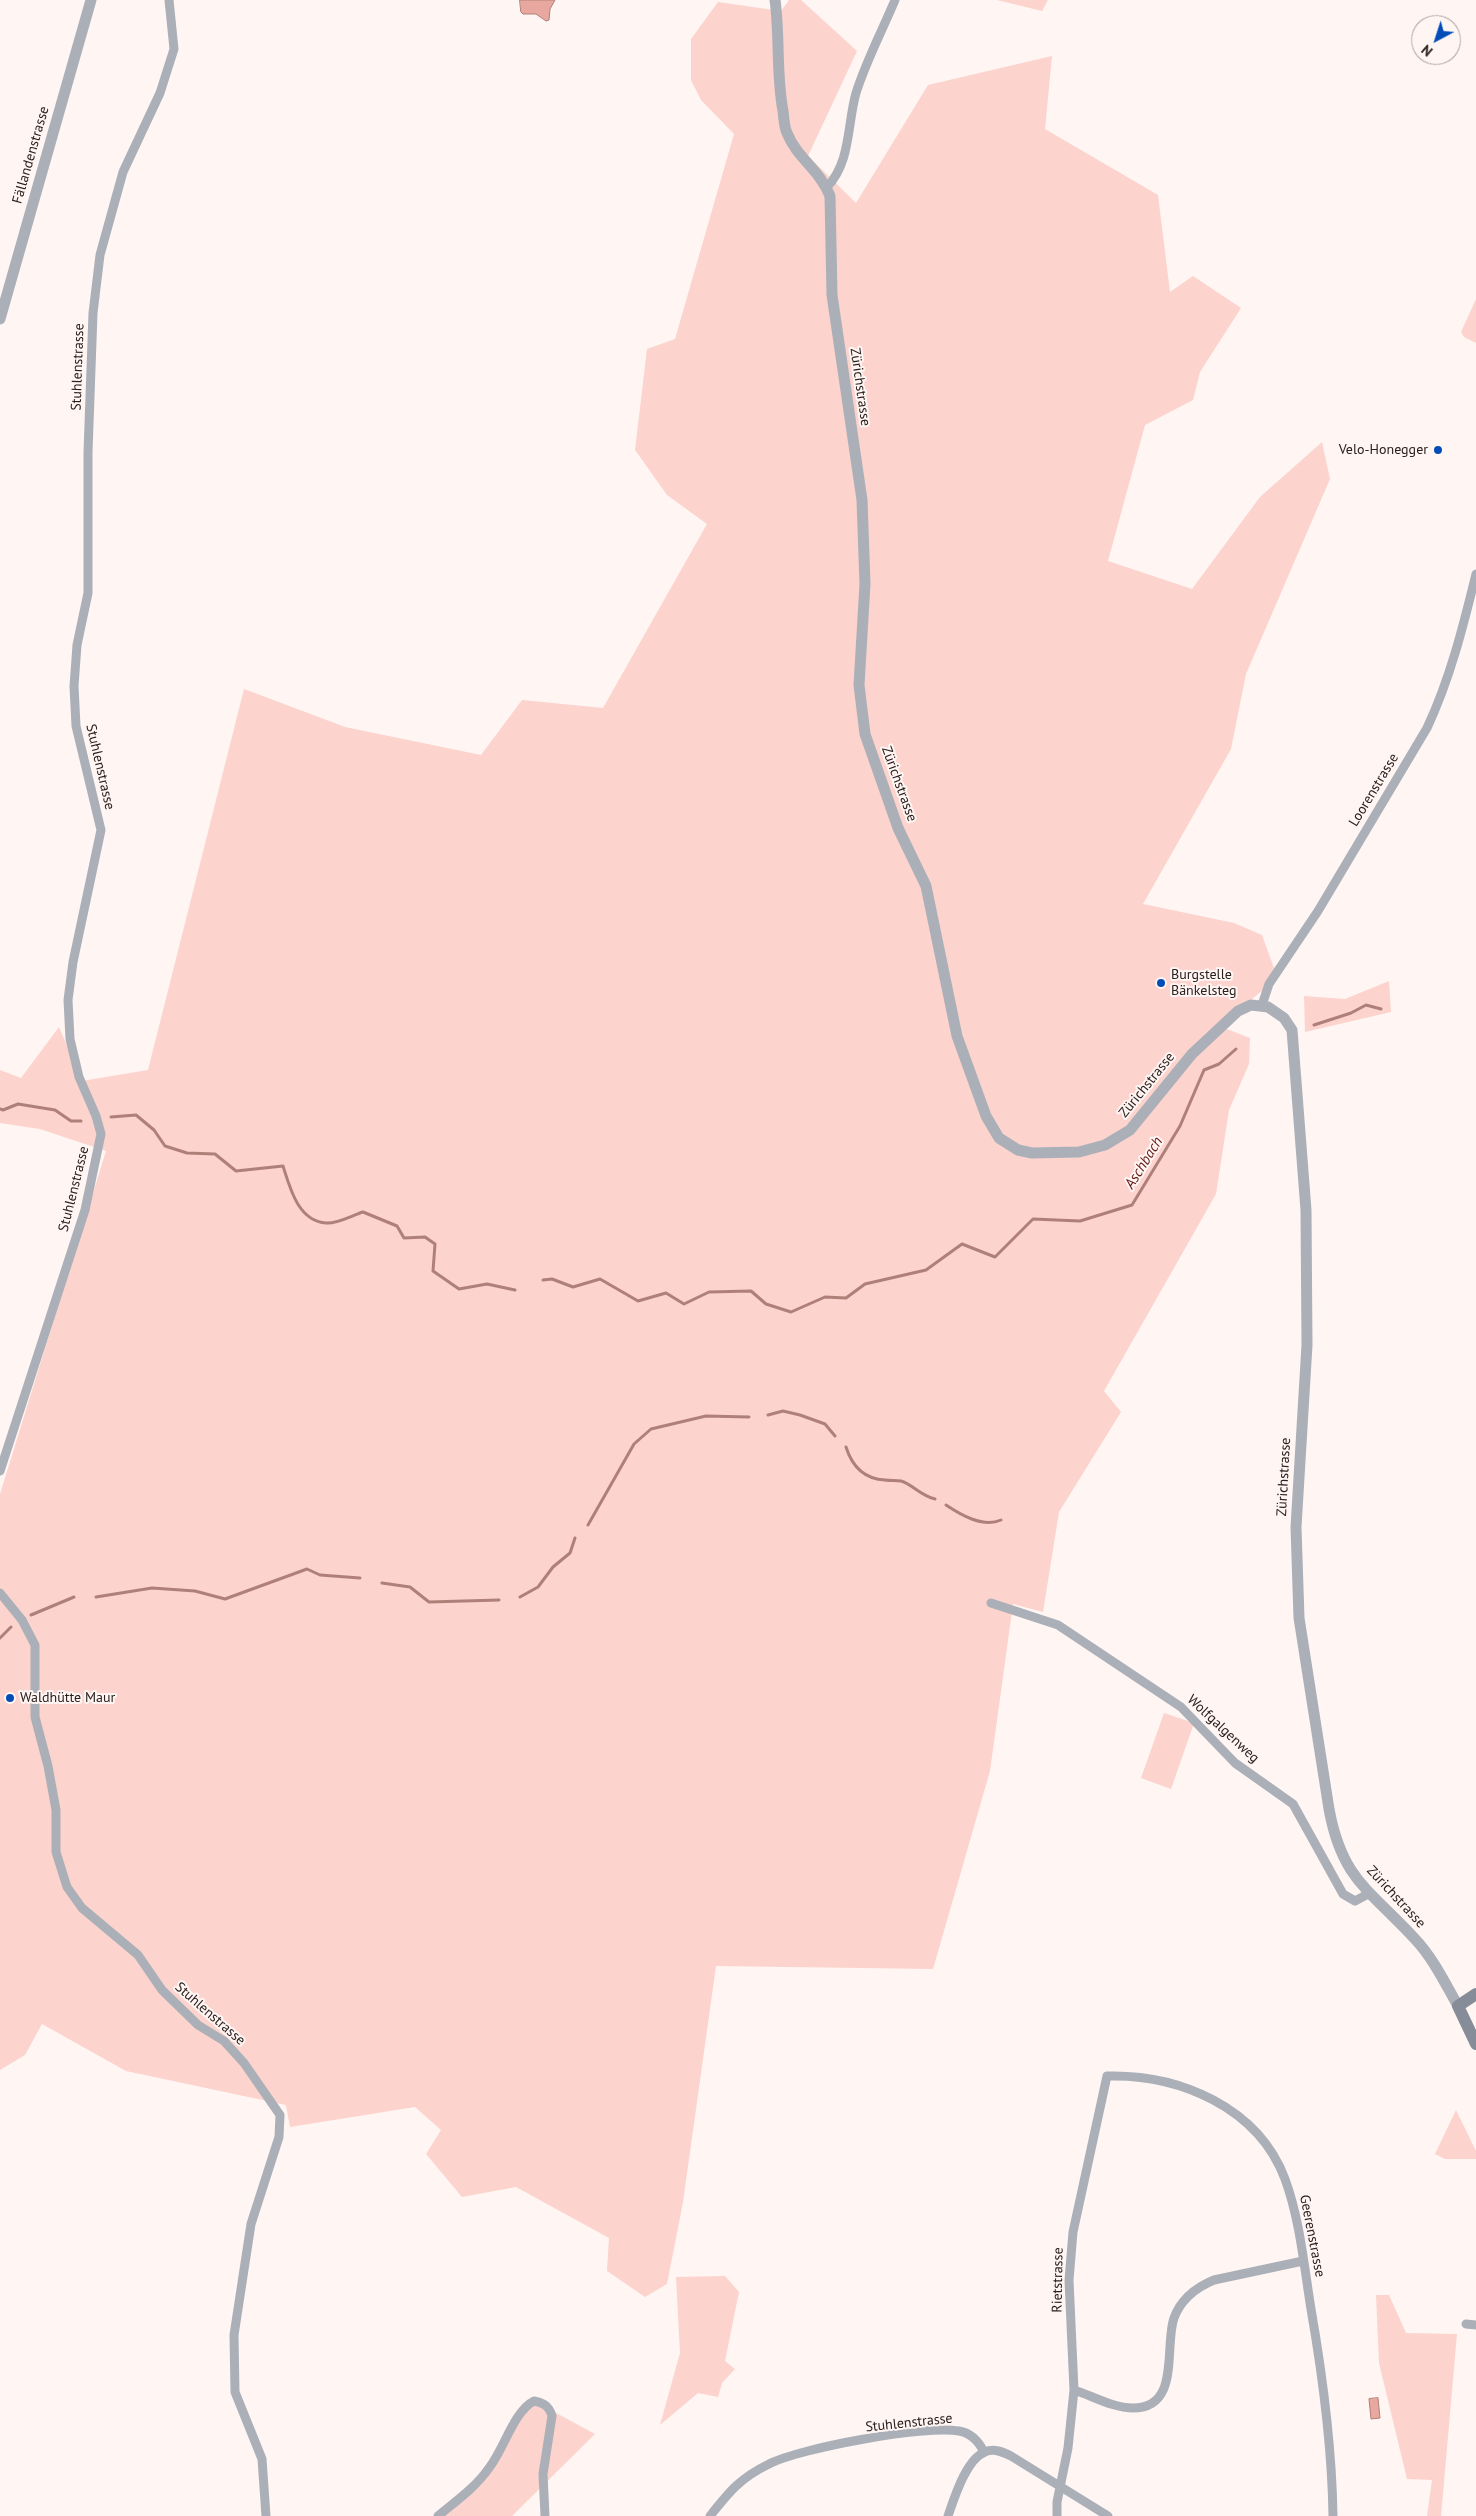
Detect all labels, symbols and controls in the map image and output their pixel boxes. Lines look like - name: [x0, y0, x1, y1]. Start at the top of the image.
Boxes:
- north arrow: [1411, 15, 1461, 65]
- text: N: [1418, 41, 1436, 61]
- street label: Fällandenstrasse: [9, 104, 53, 206]
- street label: Stuhlenstrasse: [68, 323, 88, 411]
- street label: Zürichstrasse: [846, 347, 874, 427]
- place label: Velo-Honegger: [1339, 442, 1428, 458]
- marker: Velo-Honegger: [1432, 444, 1444, 456]
- street label: Stuhlenstrasse: [82, 722, 118, 812]
- street label: Zürichstrasse: [878, 744, 920, 824]
- street label: Loorenstrasse: [1346, 750, 1402, 830]
- place label: Burgstelle Bänkelsteg: [1171, 967, 1236, 1000]
- marker: Burgstelle Bänkelsteg: [1155, 977, 1167, 989]
- street label: Zürichstrasse: [1116, 1049, 1178, 1121]
- water label: Aschbach: [1121, 1134, 1167, 1192]
- street label: Stuhlenstrasse: [55, 1145, 93, 1233]
- street label: Zürichstrasse: [1274, 1437, 1294, 1517]
- place label: Waldhütte Maur: [20, 1690, 115, 1706]
- street label: Wolfgalgenweg: [1183, 1691, 1263, 1767]
- marker: Waldhütte Maur: [4, 1692, 16, 1704]
- street label: Zürichstrasse: [1363, 1862, 1429, 1932]
- street label: Stuhlenstrasse: [171, 1979, 249, 2049]
- street label: Geerenstrasse: [1296, 2193, 1328, 2279]
- street label: Rietstrasse: [1049, 2247, 1067, 2313]
- street label: Stuhlenstrasse: [865, 2410, 953, 2436]

